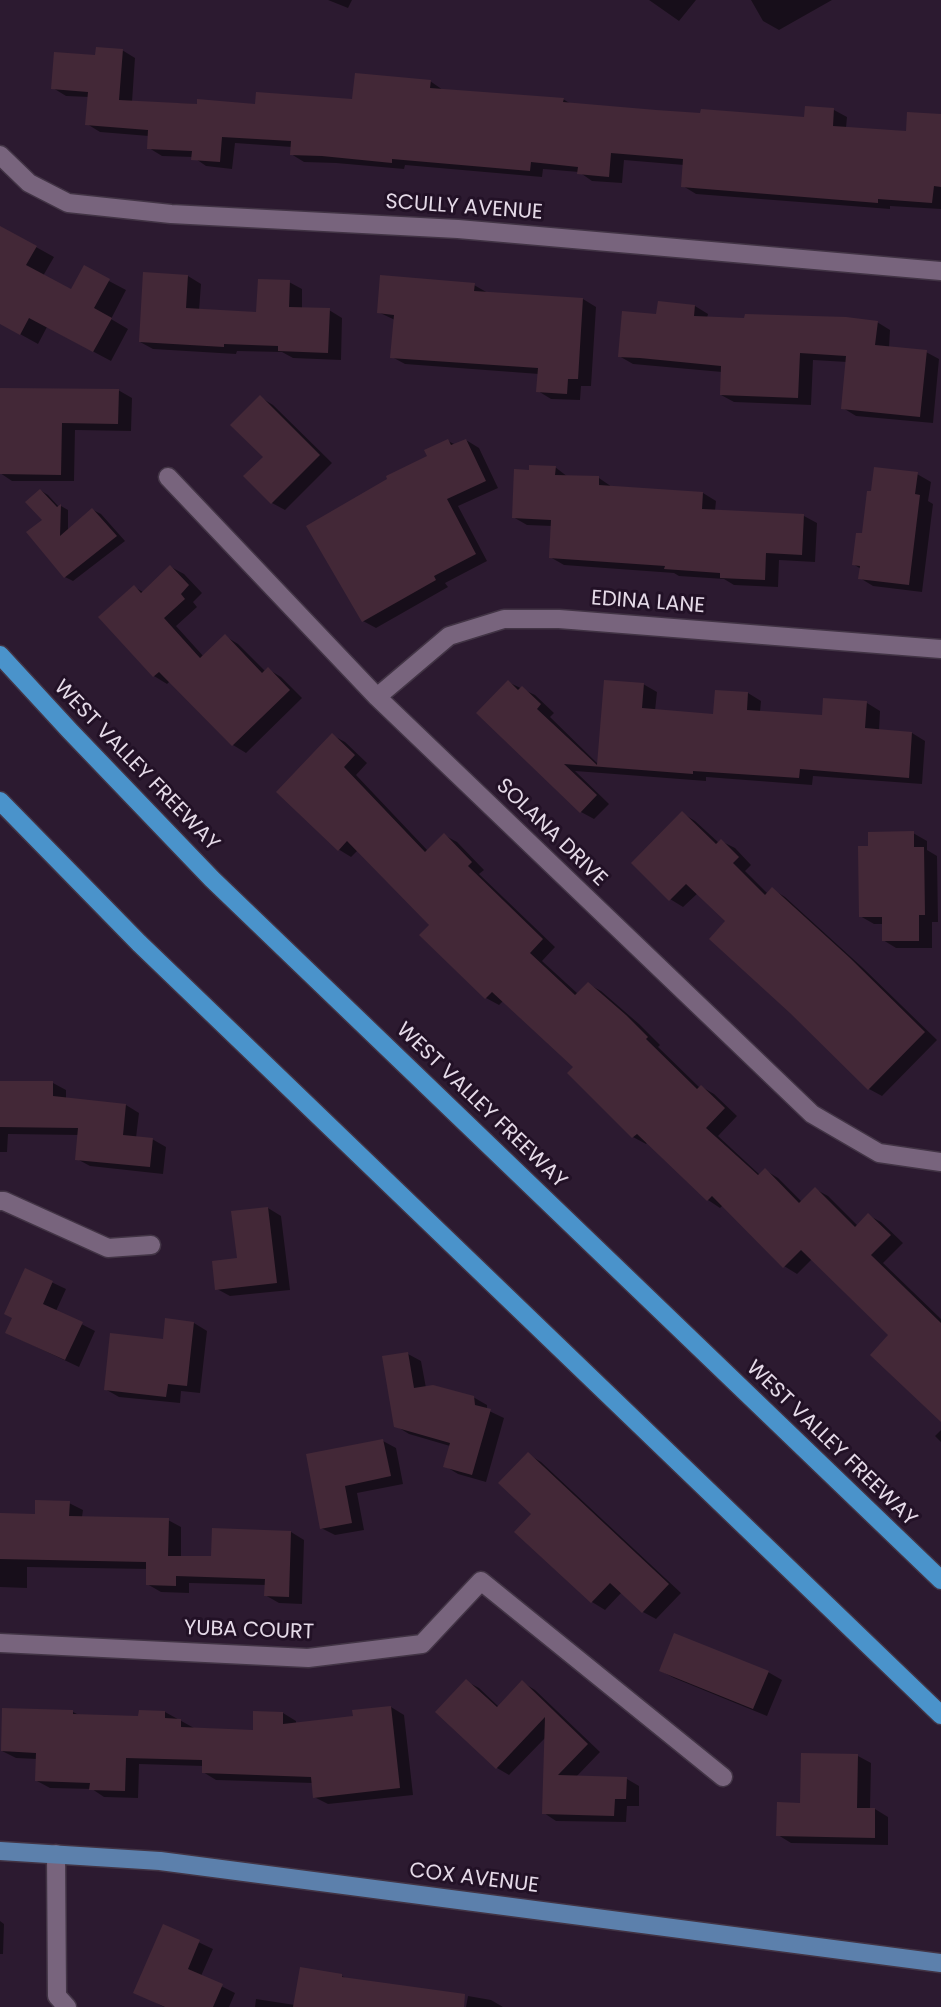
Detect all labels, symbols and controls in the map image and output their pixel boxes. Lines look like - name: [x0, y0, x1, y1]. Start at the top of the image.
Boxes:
- street label: SCULLY AVENUE: [385, 190, 543, 226]
- street label: EDINA LANE: [590, 586, 706, 620]
- street label: WEST VALLEY FREEWAY: [48, 675, 224, 857]
- street label: SOLANA DRIVE: [490, 774, 612, 892]
- street label: WEST VALLEY FREEWAY: [390, 1018, 572, 1194]
- street label: WEST VALLEY FREEWAY: [740, 1356, 922, 1532]
- street label: YUBA COURT: [184, 1616, 314, 1646]
- street label: COX AVENUE: [408, 1859, 540, 1899]

